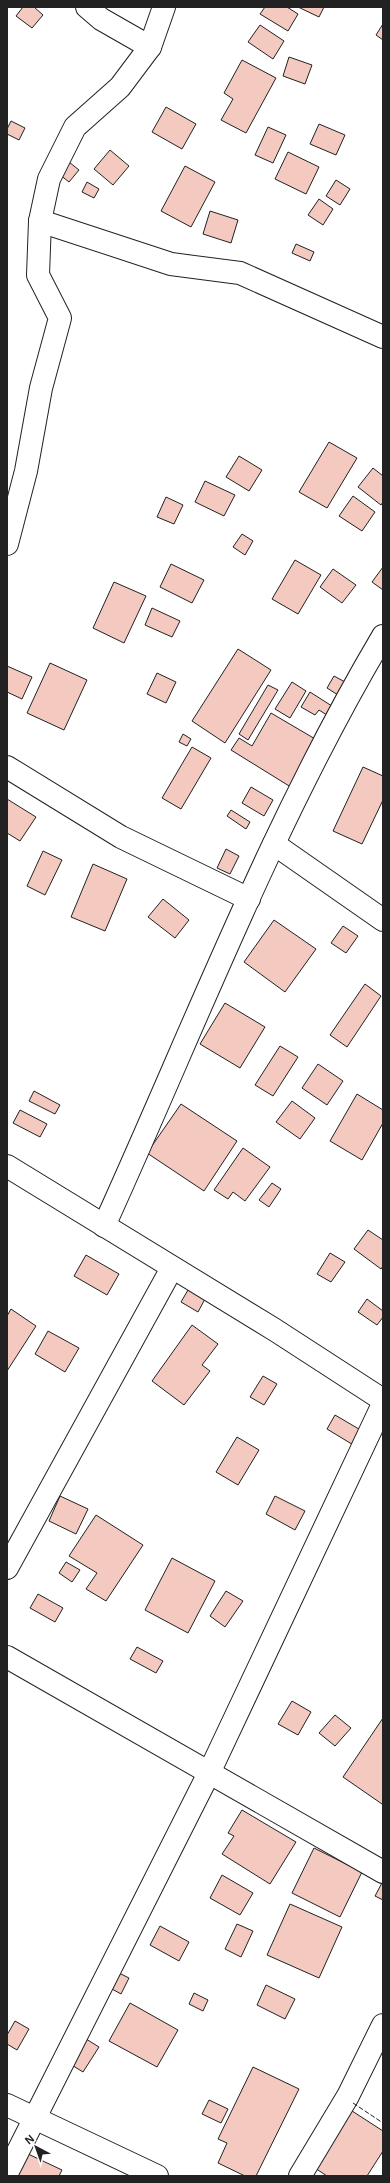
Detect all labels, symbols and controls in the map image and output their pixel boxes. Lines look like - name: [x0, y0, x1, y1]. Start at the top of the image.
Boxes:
- north arrow: [16, 2127, 56, 2167]
- text: N: [23, 2132, 36, 2147]

